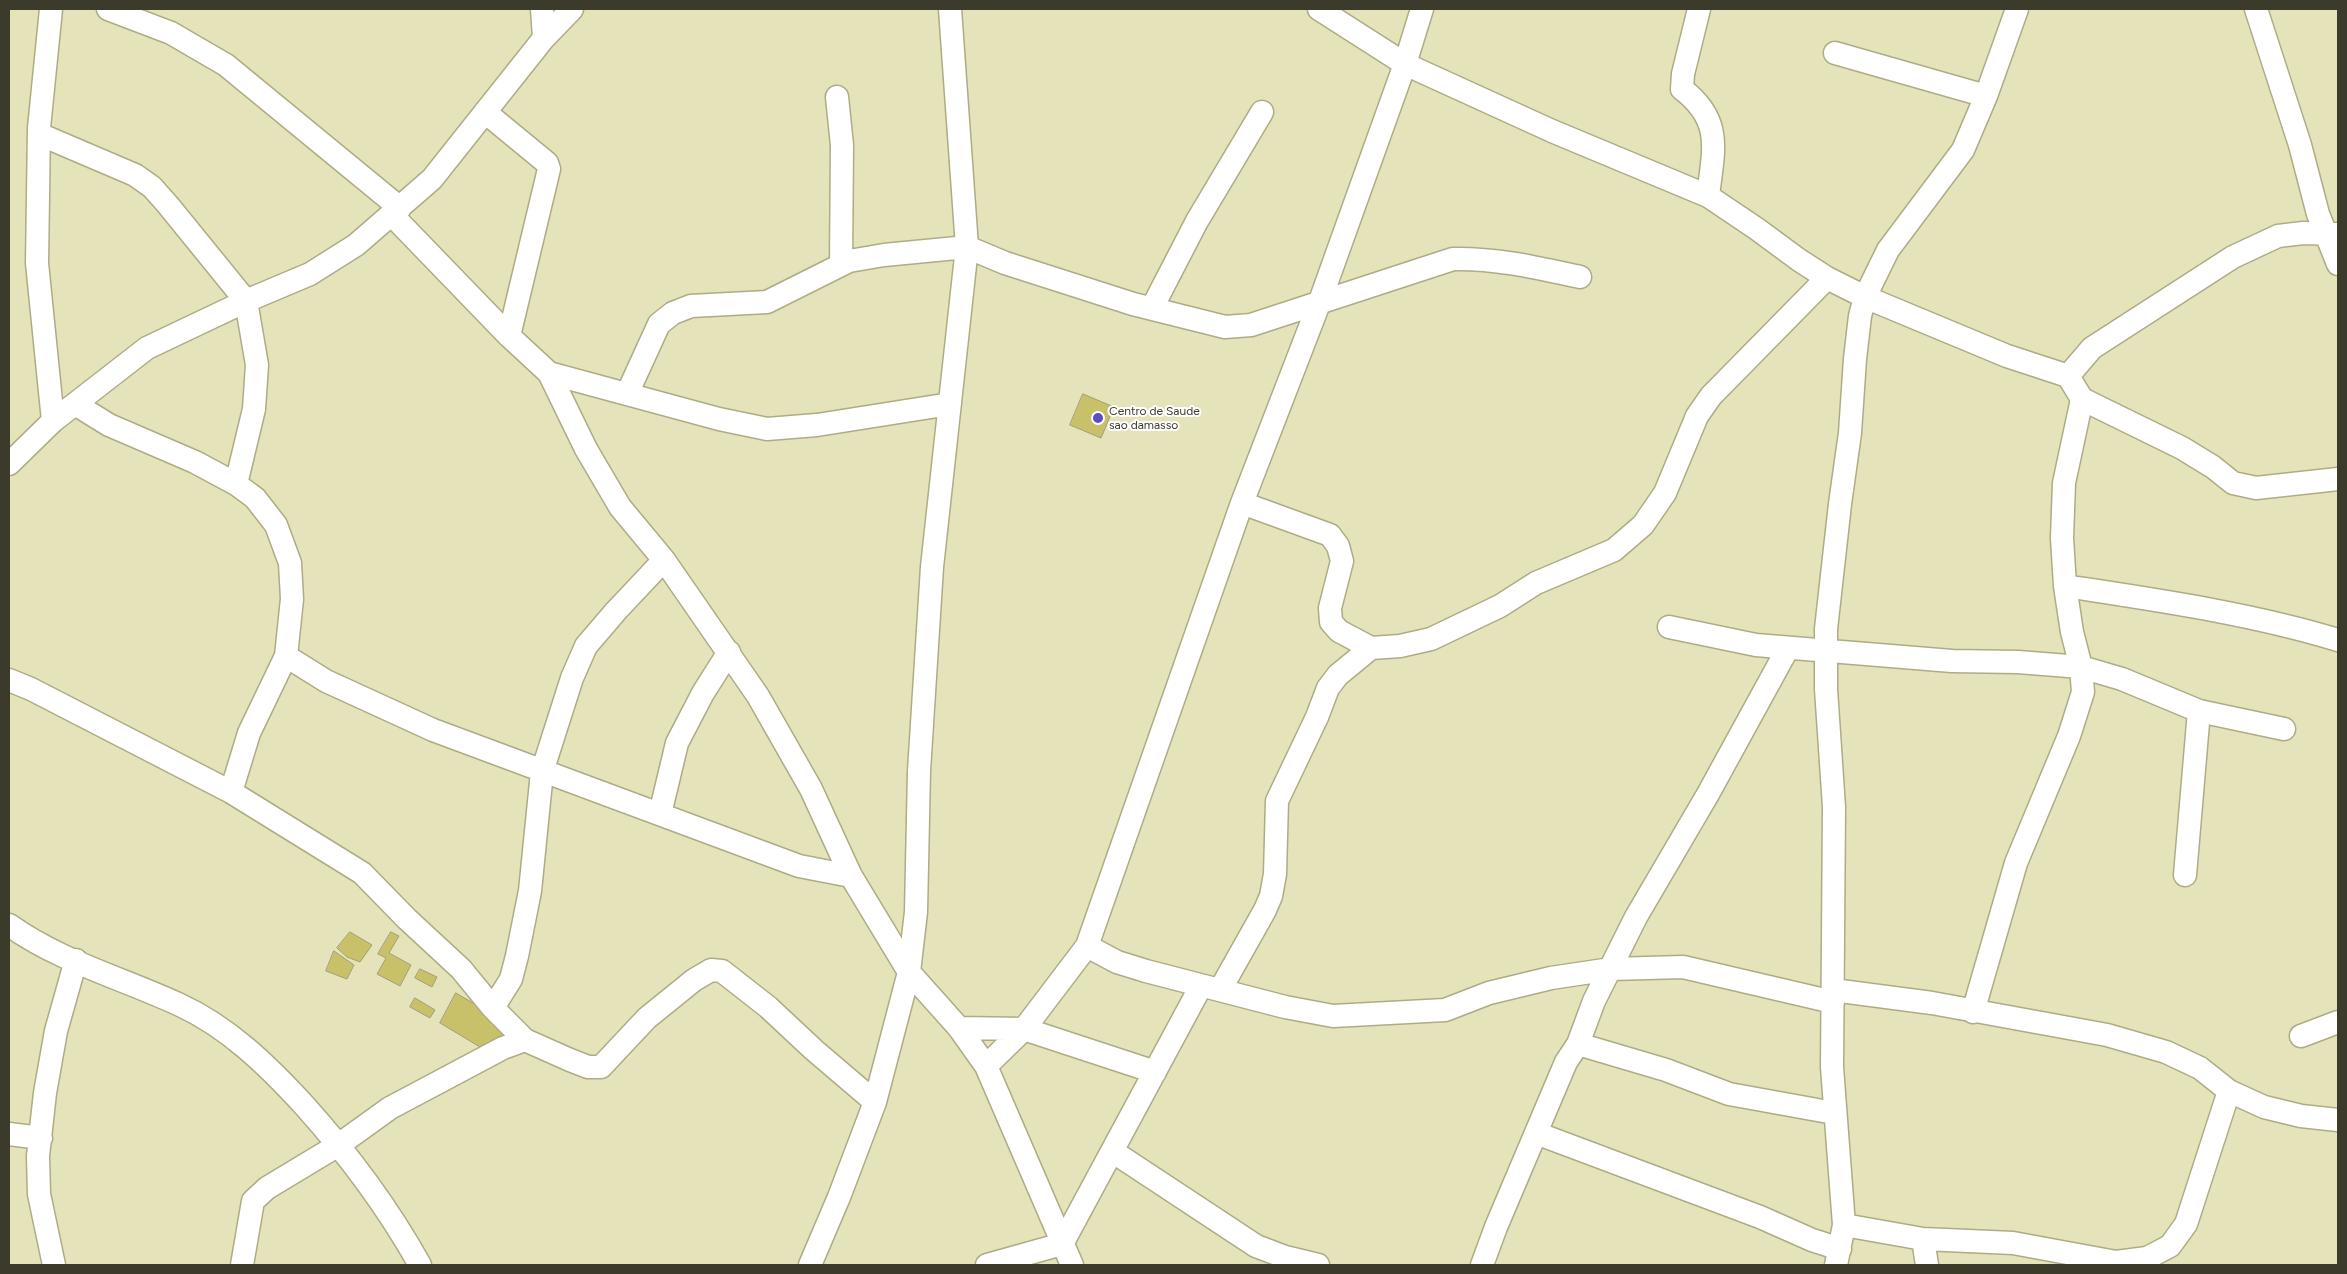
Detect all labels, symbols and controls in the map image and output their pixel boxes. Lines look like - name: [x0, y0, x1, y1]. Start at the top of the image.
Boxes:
- place label: Centro de Saude sao damasso: [1109, 404, 1200, 432]
- marker: Centro de Saude sao damasso: [1091, 411, 1105, 425]

